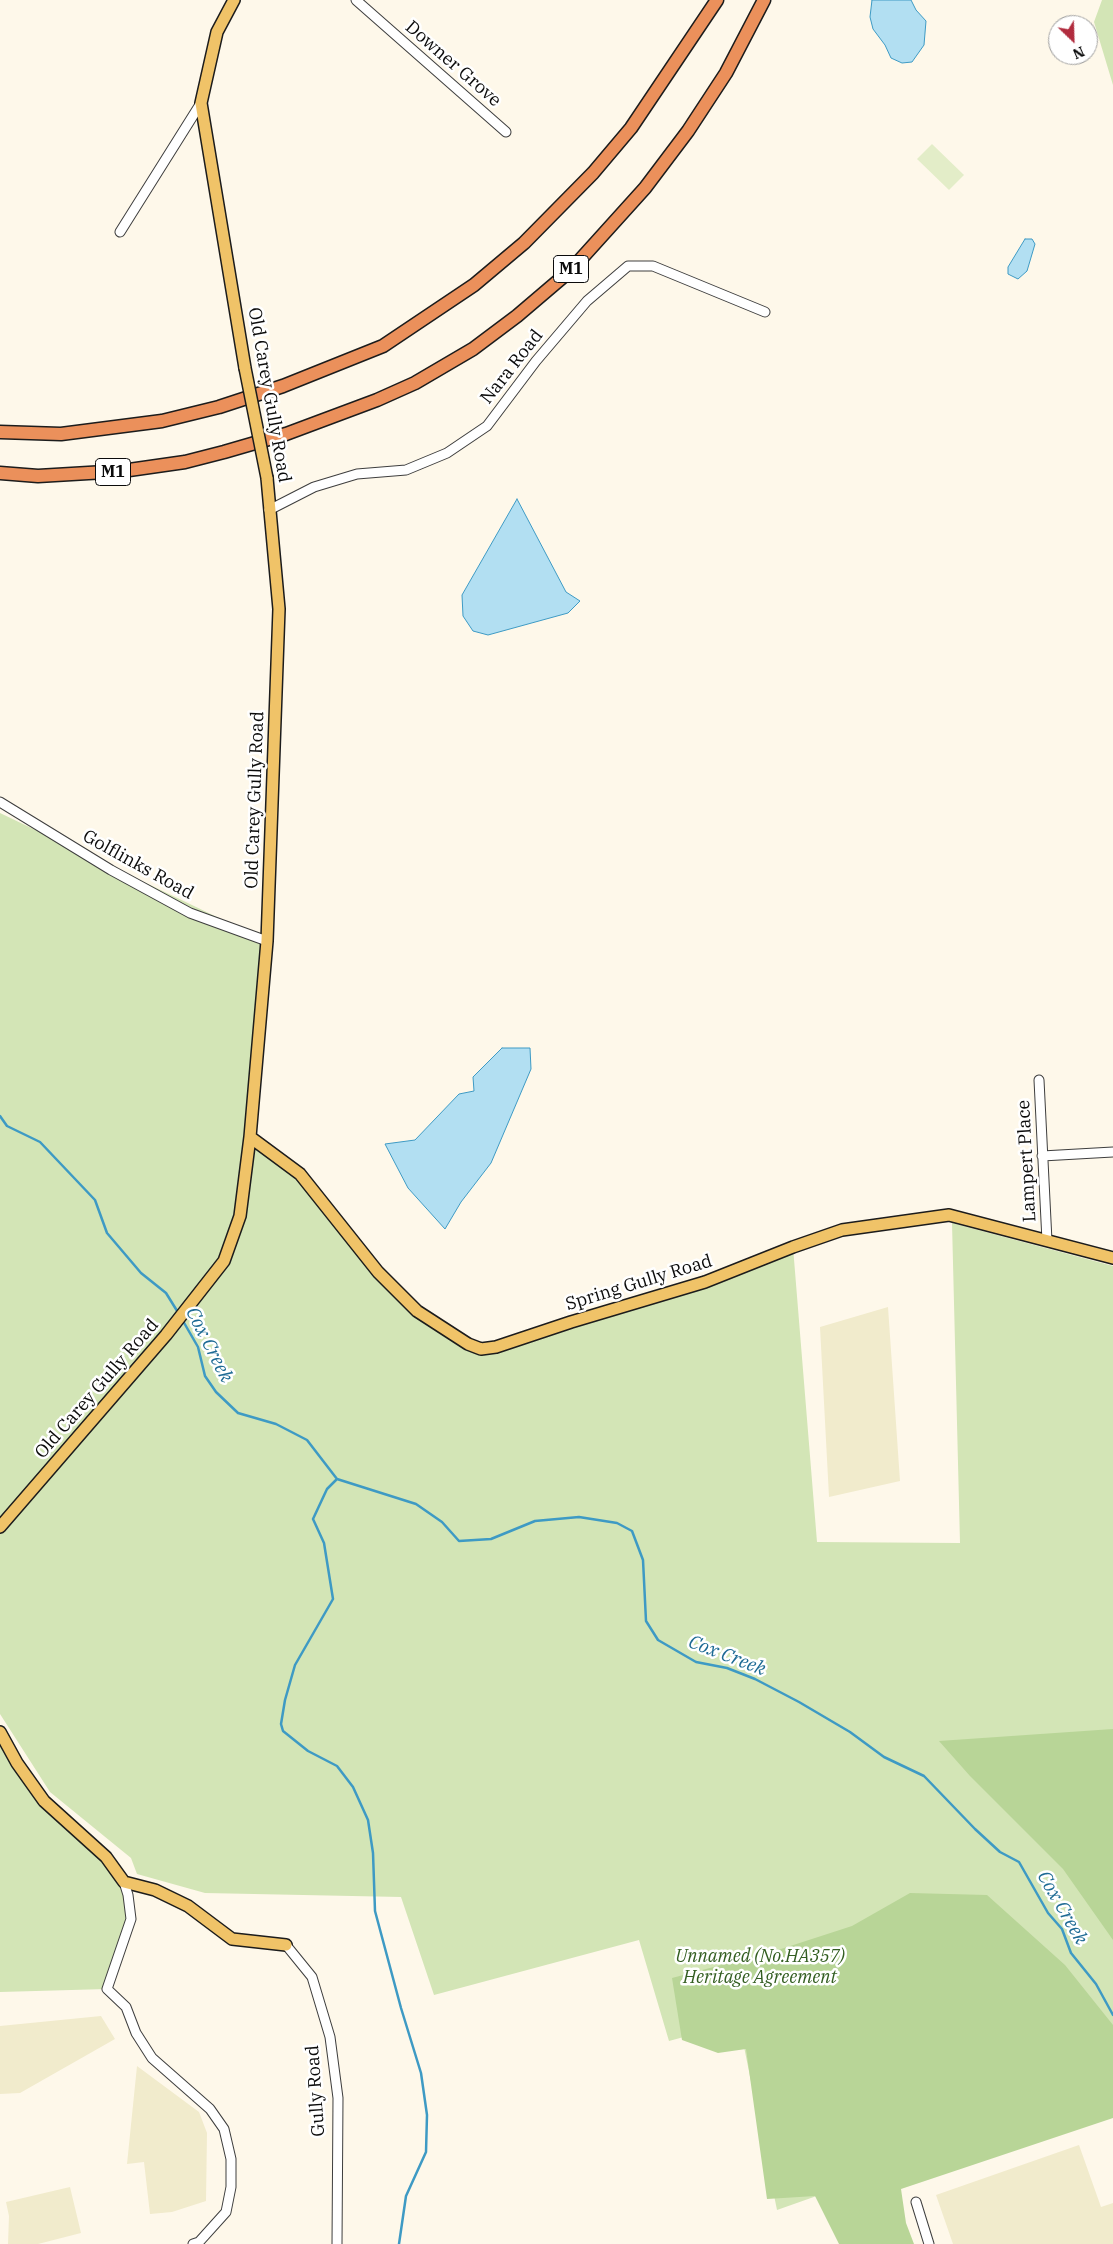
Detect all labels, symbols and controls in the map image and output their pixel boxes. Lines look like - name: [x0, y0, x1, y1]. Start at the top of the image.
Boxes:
- north arrow: [1048, 15, 1098, 65]
- street label: Downer Grove: [401, 16, 505, 112]
- text: N: [1070, 42, 1087, 63]
- road number: M1: [554, 255, 588, 282]
- street label: Old Carey Gully Road: [243, 306, 295, 484]
- street label: Nara Road: [476, 325, 548, 409]
- road number: M1: [96, 458, 130, 486]
- street label: Old Carey Gully Road: [241, 711, 269, 889]
- street label: Golflinks Road: [79, 826, 197, 904]
- street label: Lampert Place: [1013, 1099, 1041, 1223]
- street label: Spring Gully Road: [563, 1250, 715, 1316]
- water label: Cox Creek: [180, 1304, 238, 1386]
- street label: Old Carey Gully Road: [31, 1315, 163, 1463]
- water label: Cox Creek: [685, 1631, 769, 1681]
- water label: Cox Creek: [1032, 1867, 1092, 1949]
- park label: Unnamed (No.HA357) Heritage Agreement: [675, 1946, 845, 1988]
- street label: Gully Road: [302, 2045, 330, 2137]

